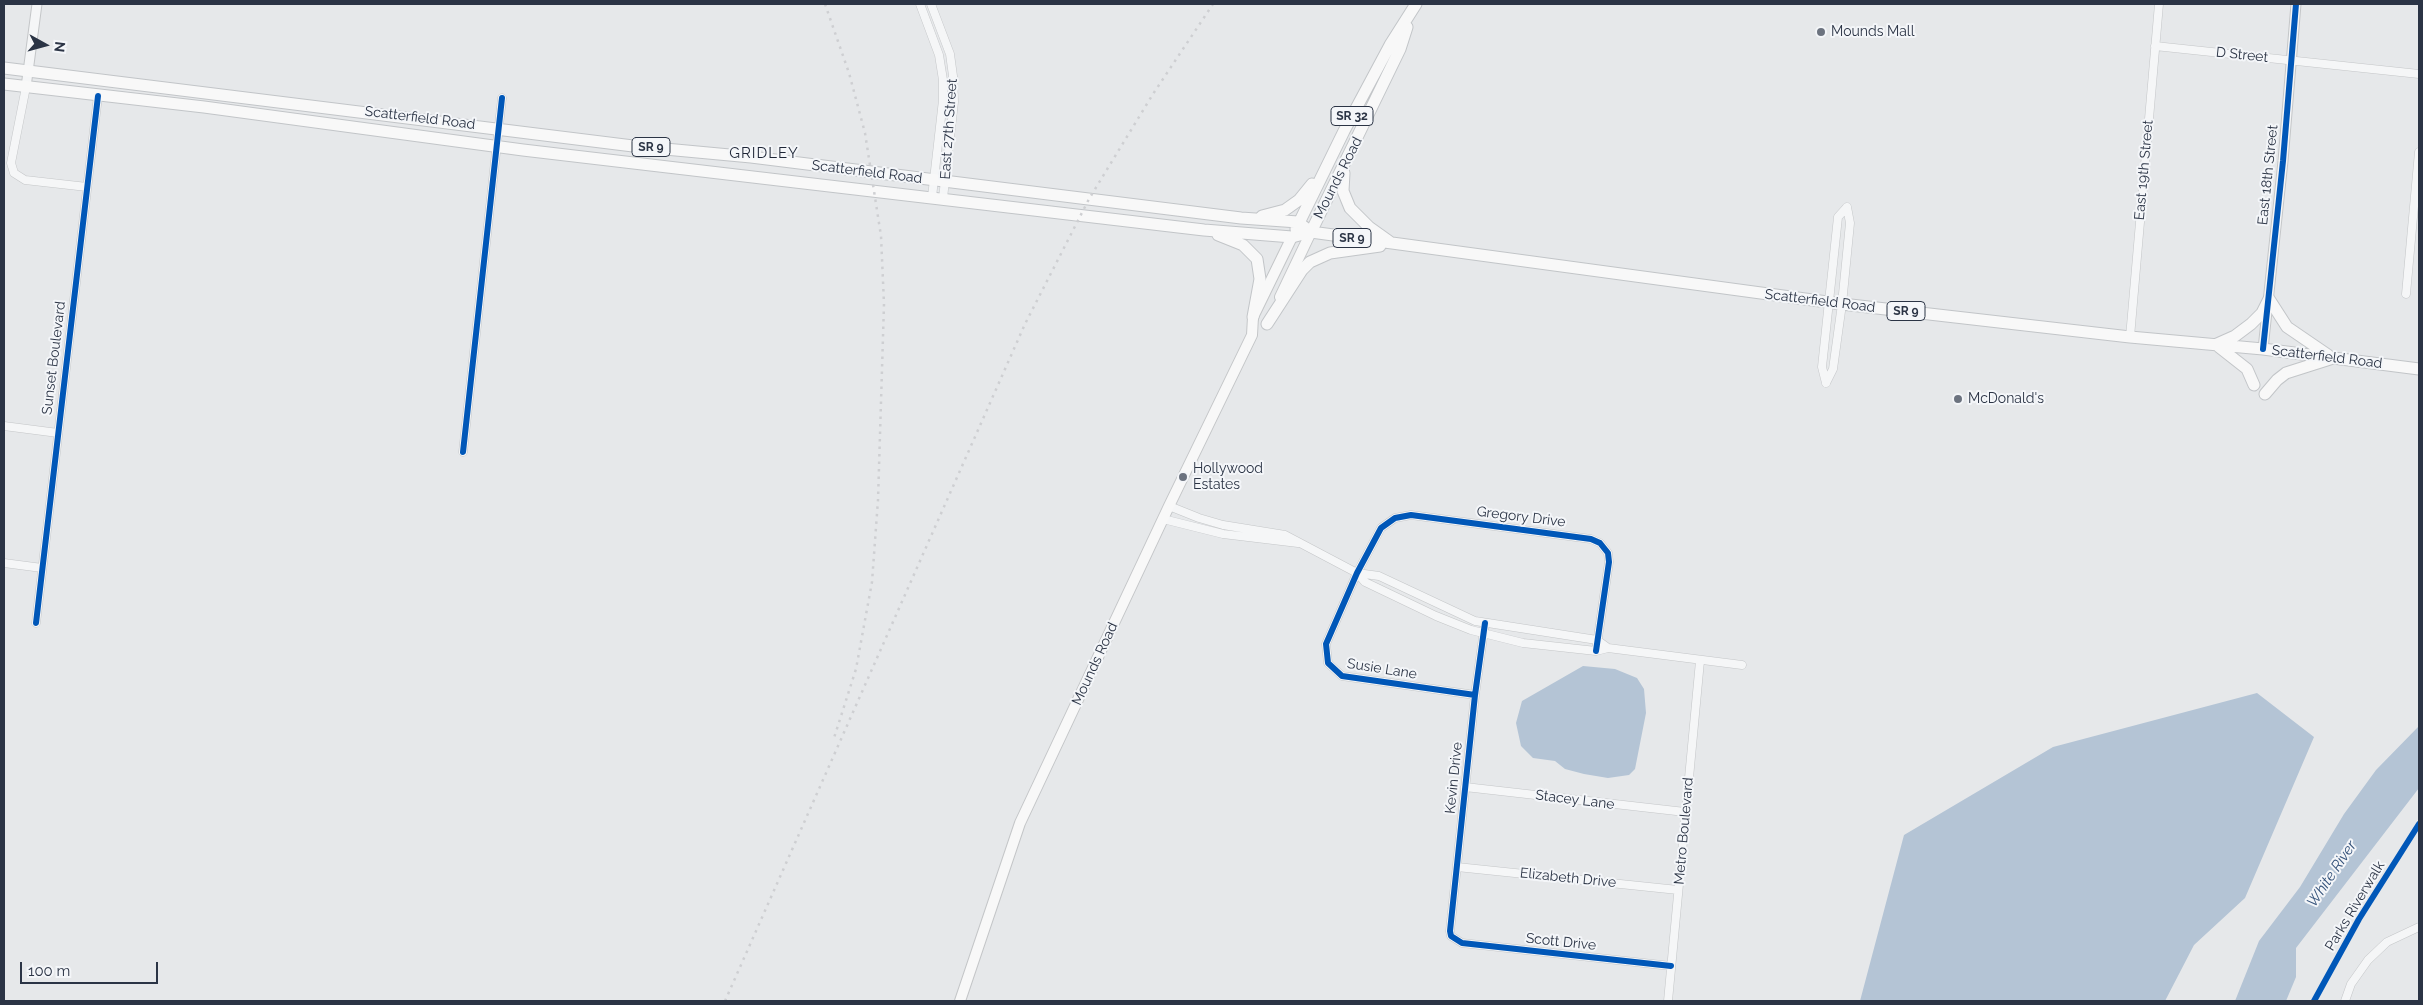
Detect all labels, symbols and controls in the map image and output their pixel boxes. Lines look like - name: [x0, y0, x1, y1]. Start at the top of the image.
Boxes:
- north arrow: [20, 20, 70, 70]
- place label: Mounds Mall: [1831, 24, 1914, 40]
- marker: Mounds Mall: [1815, 26, 1827, 38]
- text: N: [51, 41, 68, 53]
- street label: D Street: [2215, 44, 2269, 66]
- street label: East 27th Street: [937, 78, 961, 180]
- street label: Scatterfield Road: [364, 103, 476, 133]
- road number: SR 32: [1331, 106, 1373, 125]
- street label: East 19th Street: [2131, 119, 2157, 221]
- street label: East 18th Street: [2254, 124, 2282, 226]
- street label: Mounds Road: [1310, 134, 1366, 222]
- road number: SR 9: [632, 138, 670, 156]
- district label: GRIDLEY: [728, 144, 800, 162]
- street label: Scatterfield Road: [811, 157, 923, 187]
- road number: SR 9: [1333, 228, 1371, 248]
- street label: Scatterfield Road: [1764, 286, 1876, 316]
- street label: Sunset Boulevard: [39, 300, 69, 416]
- road number: SR 9: [1887, 302, 1925, 321]
- street label: Scatterfield Road: [2271, 342, 2383, 372]
- place label: McDonald's: [1968, 391, 2044, 407]
- marker: McDonald's: [1952, 393, 1964, 405]
- place label: Hollywood Estates: [1193, 461, 1263, 494]
- marker: Hollywood Estates: [1177, 471, 1189, 483]
- street label: Gregory Drive: [1476, 503, 1566, 531]
- street label: Mounds Road: [1068, 620, 1122, 708]
- street label: Susie Lane: [1346, 655, 1418, 683]
- street label: Kevin Drive: [1442, 741, 1466, 815]
- street label: Metro Boulevard: [1671, 777, 1697, 885]
- street label: Stacey Lane: [1534, 787, 1616, 813]
- water label: White River: [2303, 837, 2361, 911]
- street label: Parks Riverwalk: [2322, 858, 2388, 954]
- street label: Elizabeth Drive: [1519, 865, 1617, 891]
- street label: Scott Drive: [1525, 930, 1597, 954]
- scale bar: [22, 952, 160, 984]
- text: 100 m: [28, 962, 70, 980]

